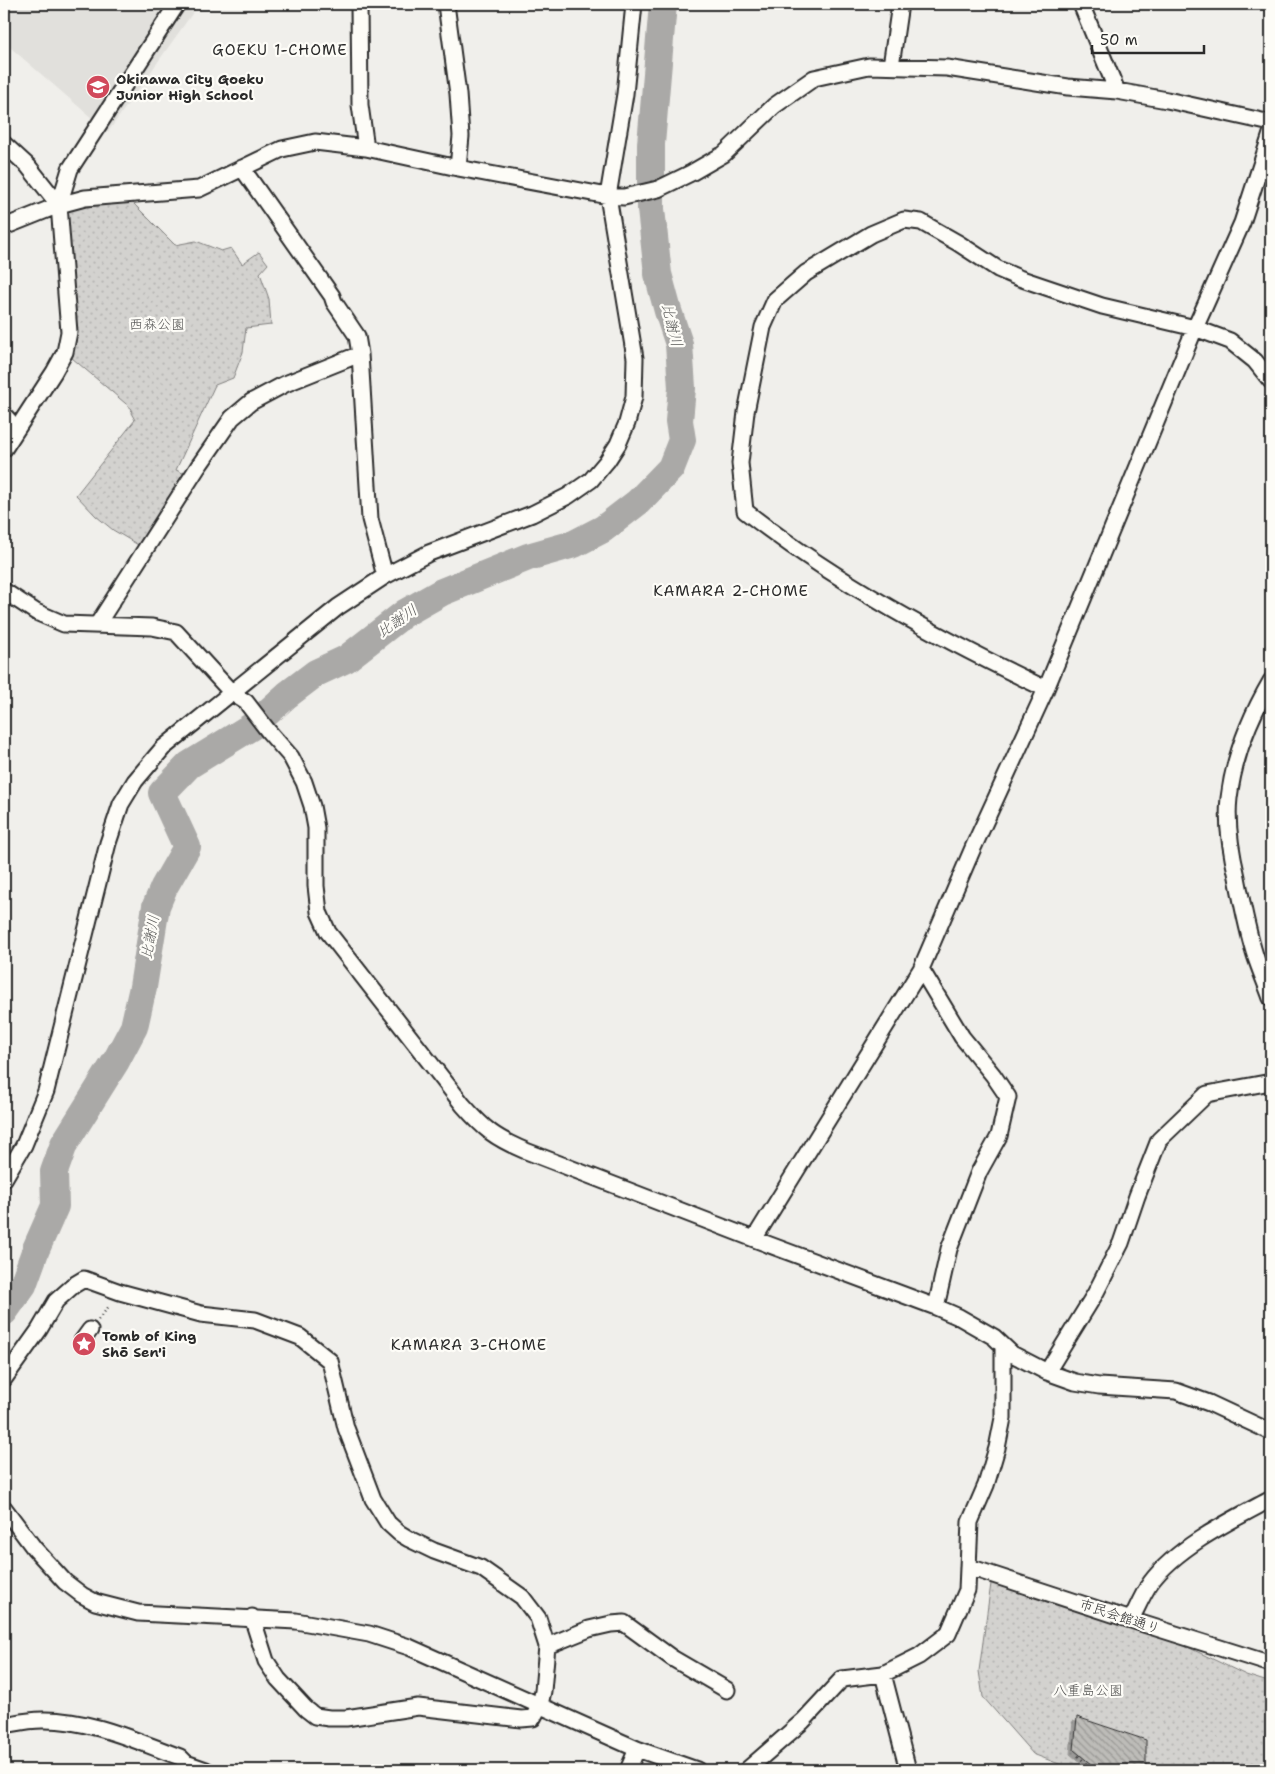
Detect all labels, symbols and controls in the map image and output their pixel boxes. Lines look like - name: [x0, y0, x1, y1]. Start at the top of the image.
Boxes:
- scale bar: [1092, 22, 1205, 54]
- text: 50 m: [1100, 30, 1138, 50]
- district label: GOEKU 1-CHOME: [212, 40, 348, 60]
- place label: Okinawa City Goeku Junior High School: [116, 70, 264, 104]
- school or university icon: Okinawa City Goeku Junior High School: [85, 74, 111, 100]
- water label: 比謝川: [657, 301, 687, 349]
- park label: 西森公園: [129, 315, 185, 333]
- district label: KAMARA 2-CHOME: [653, 581, 809, 601]
- water label: 比謝川: [373, 600, 421, 642]
- water label: 比謝川: [136, 913, 164, 961]
- place label: Tomb of King Shō Sen'i: [102, 1327, 196, 1361]
- place icon: Tomb of King Shō Sen'i: [71, 1331, 97, 1357]
- district label: KAMARA 3-CHOME: [391, 1335, 547, 1355]
- street label: 市民会館通り: [1077, 1594, 1163, 1638]
- park label: 八重島公園: [1053, 1681, 1123, 1699]

